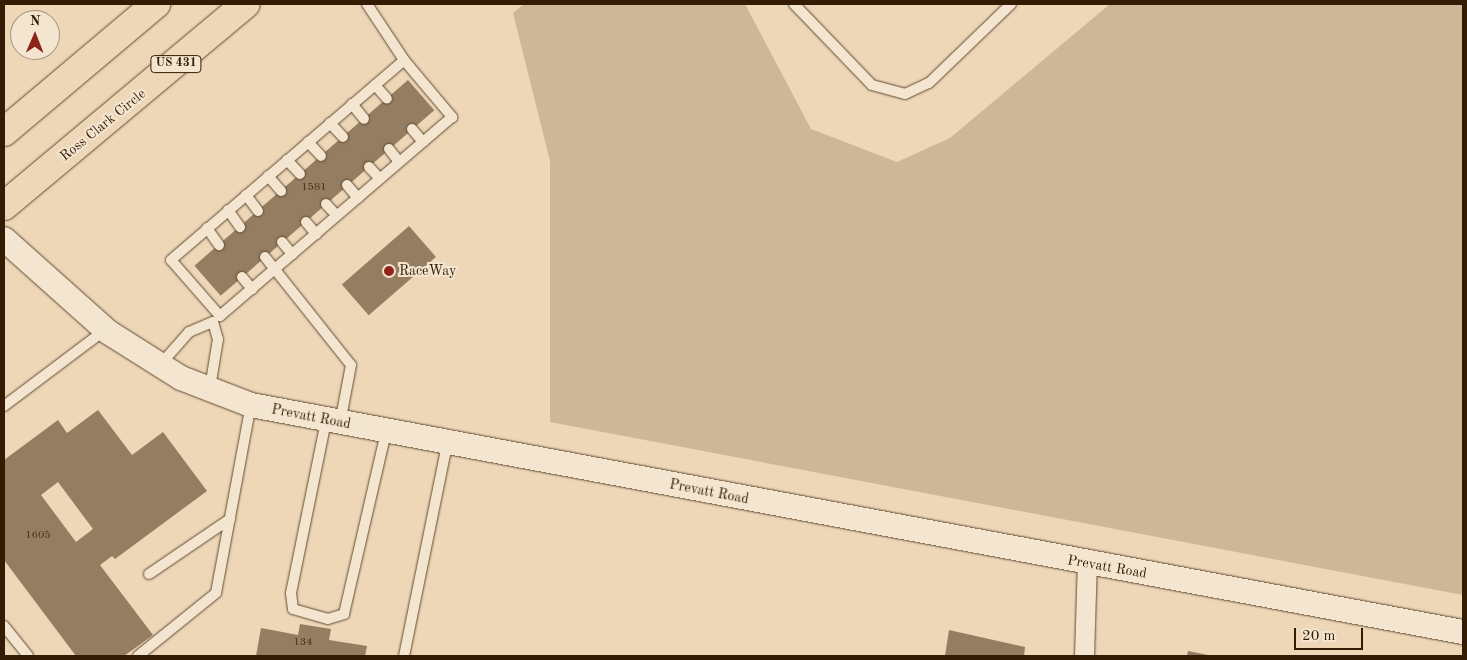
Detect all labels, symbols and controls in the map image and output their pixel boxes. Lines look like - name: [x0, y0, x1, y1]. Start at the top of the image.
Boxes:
- north arrow: [10, 10, 60, 60]
- text: N: [30, 14, 41, 28]
- road number: US 431: [150, 54, 202, 74]
- street label: Ross Clark Circle: [57, 85, 149, 165]
- house number: 1581: [301, 181, 327, 195]
- place label: RaceWay: [399, 263, 456, 279]
- marker: RaceWay: [383, 265, 395, 277]
- street label: Prevatt Road: [270, 401, 352, 433]
- street label: Prevatt Road: [668, 476, 750, 508]
- house number: 1605: [25, 529, 51, 543]
- street label: Prevatt Road: [1066, 552, 1148, 582]
- scale bar: [1297, 618, 1366, 650]
- text: 20 m: [1302, 629, 1336, 644]
- house number: 134: [293, 636, 313, 650]

